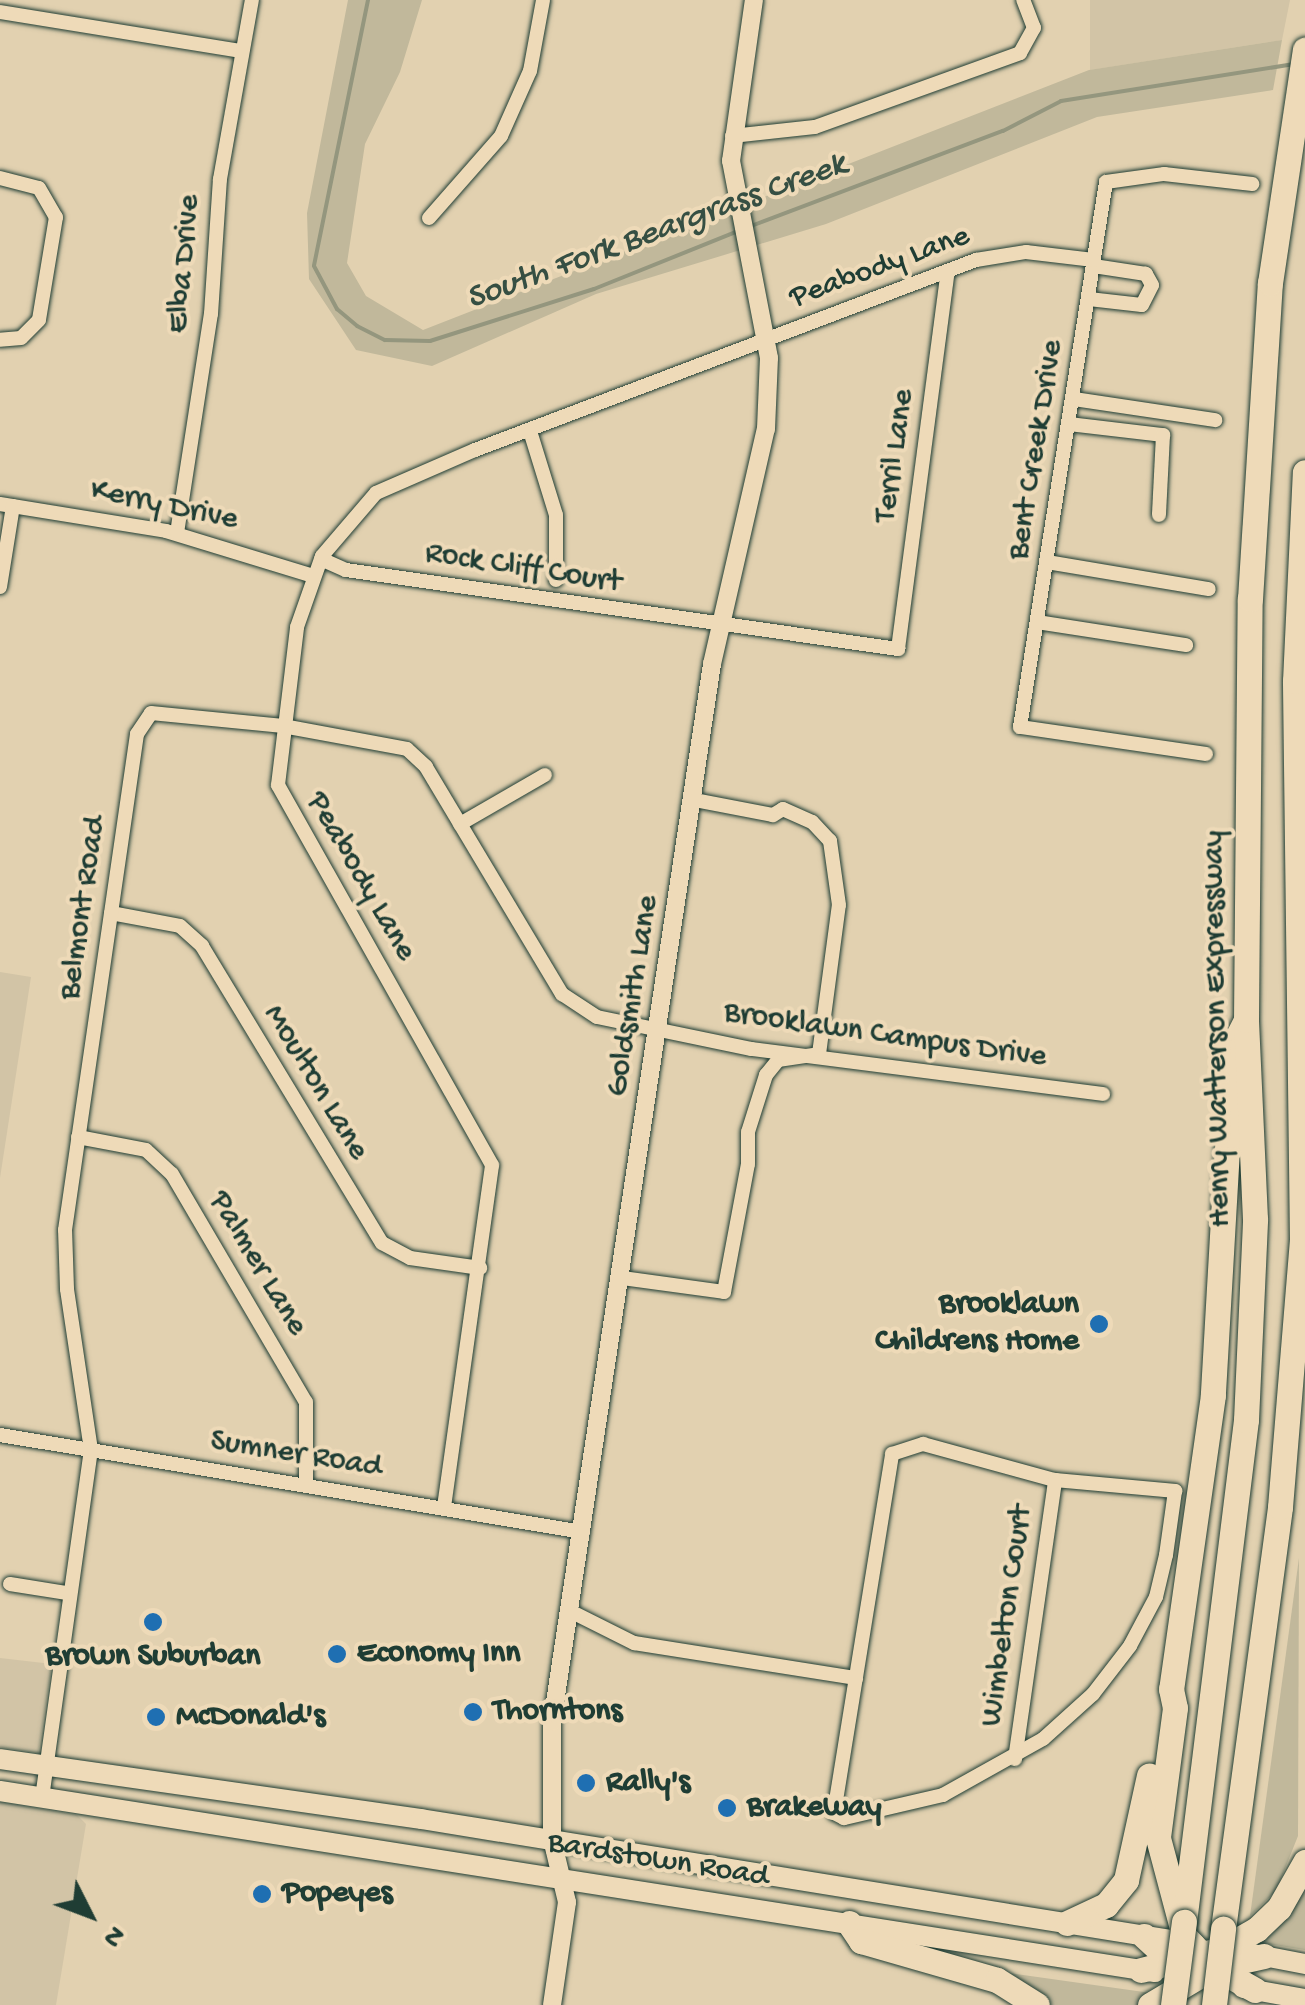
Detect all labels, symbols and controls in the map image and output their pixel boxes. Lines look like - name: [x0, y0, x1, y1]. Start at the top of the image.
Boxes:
- water label: South Fork Beargrass Creek: [461, 145, 853, 321]
- street label: Elba Drive: [160, 193, 210, 335]
- street label: Peabody Lane: [785, 218, 975, 318]
- street label: Bent Creek Drive: [1001, 337, 1073, 563]
- street label: Terril Lane: [868, 387, 924, 525]
- street label: Kerry Drive: [87, 472, 241, 540]
- street label: Rock Cliff Court: [422, 535, 624, 603]
- street label: Peabody Lane: [296, 786, 424, 968]
- street label: Belmont Road: [52, 814, 116, 1002]
- street label: Henry Watterson Expressway: [1195, 830, 1241, 1228]
- street label: Goldsmith Lane: [599, 893, 669, 1099]
- street label: Brooklawn Campus Drive: [721, 994, 1049, 1078]
- street label: Moulton Lane: [254, 998, 376, 1168]
- street label: Palmer Lane: [199, 1185, 315, 1343]
- place label: Brooklawn Childrens Home: [875, 1287, 1079, 1362]
- marker: Brooklawn Childrens Home: [1088, 1313, 1110, 1335]
- street label: Sumner Road: [208, 1422, 384, 1488]
- street label: Wimbelton Court: [973, 1503, 1043, 1729]
- marker: Brown Suburban: [142, 1611, 164, 1633]
- place label: Economy Inn: [357, 1635, 520, 1673]
- place label: Brown Suburban: [46, 1638, 260, 1676]
- marker: Economy Inn: [326, 1643, 348, 1665]
- place label: Thorntons: [493, 1693, 622, 1731]
- place label: McDonald's: [176, 1698, 325, 1736]
- marker: Thorntons: [462, 1701, 484, 1723]
- marker: McDonald's: [145, 1706, 167, 1728]
- place label: Rally's: [606, 1764, 690, 1802]
- marker: Rally's: [575, 1772, 597, 1794]
- place label: Brakeway: [747, 1789, 882, 1827]
- marker: Brakeway: [716, 1797, 738, 1819]
- street label: Bardstown Road: [545, 1825, 771, 1897]
- north arrow: [40, 1865, 140, 1965]
- place label: Popeyes: [282, 1875, 393, 1913]
- marker: Popeyes: [251, 1883, 273, 1905]
- text: N: [94, 1918, 131, 1953]

